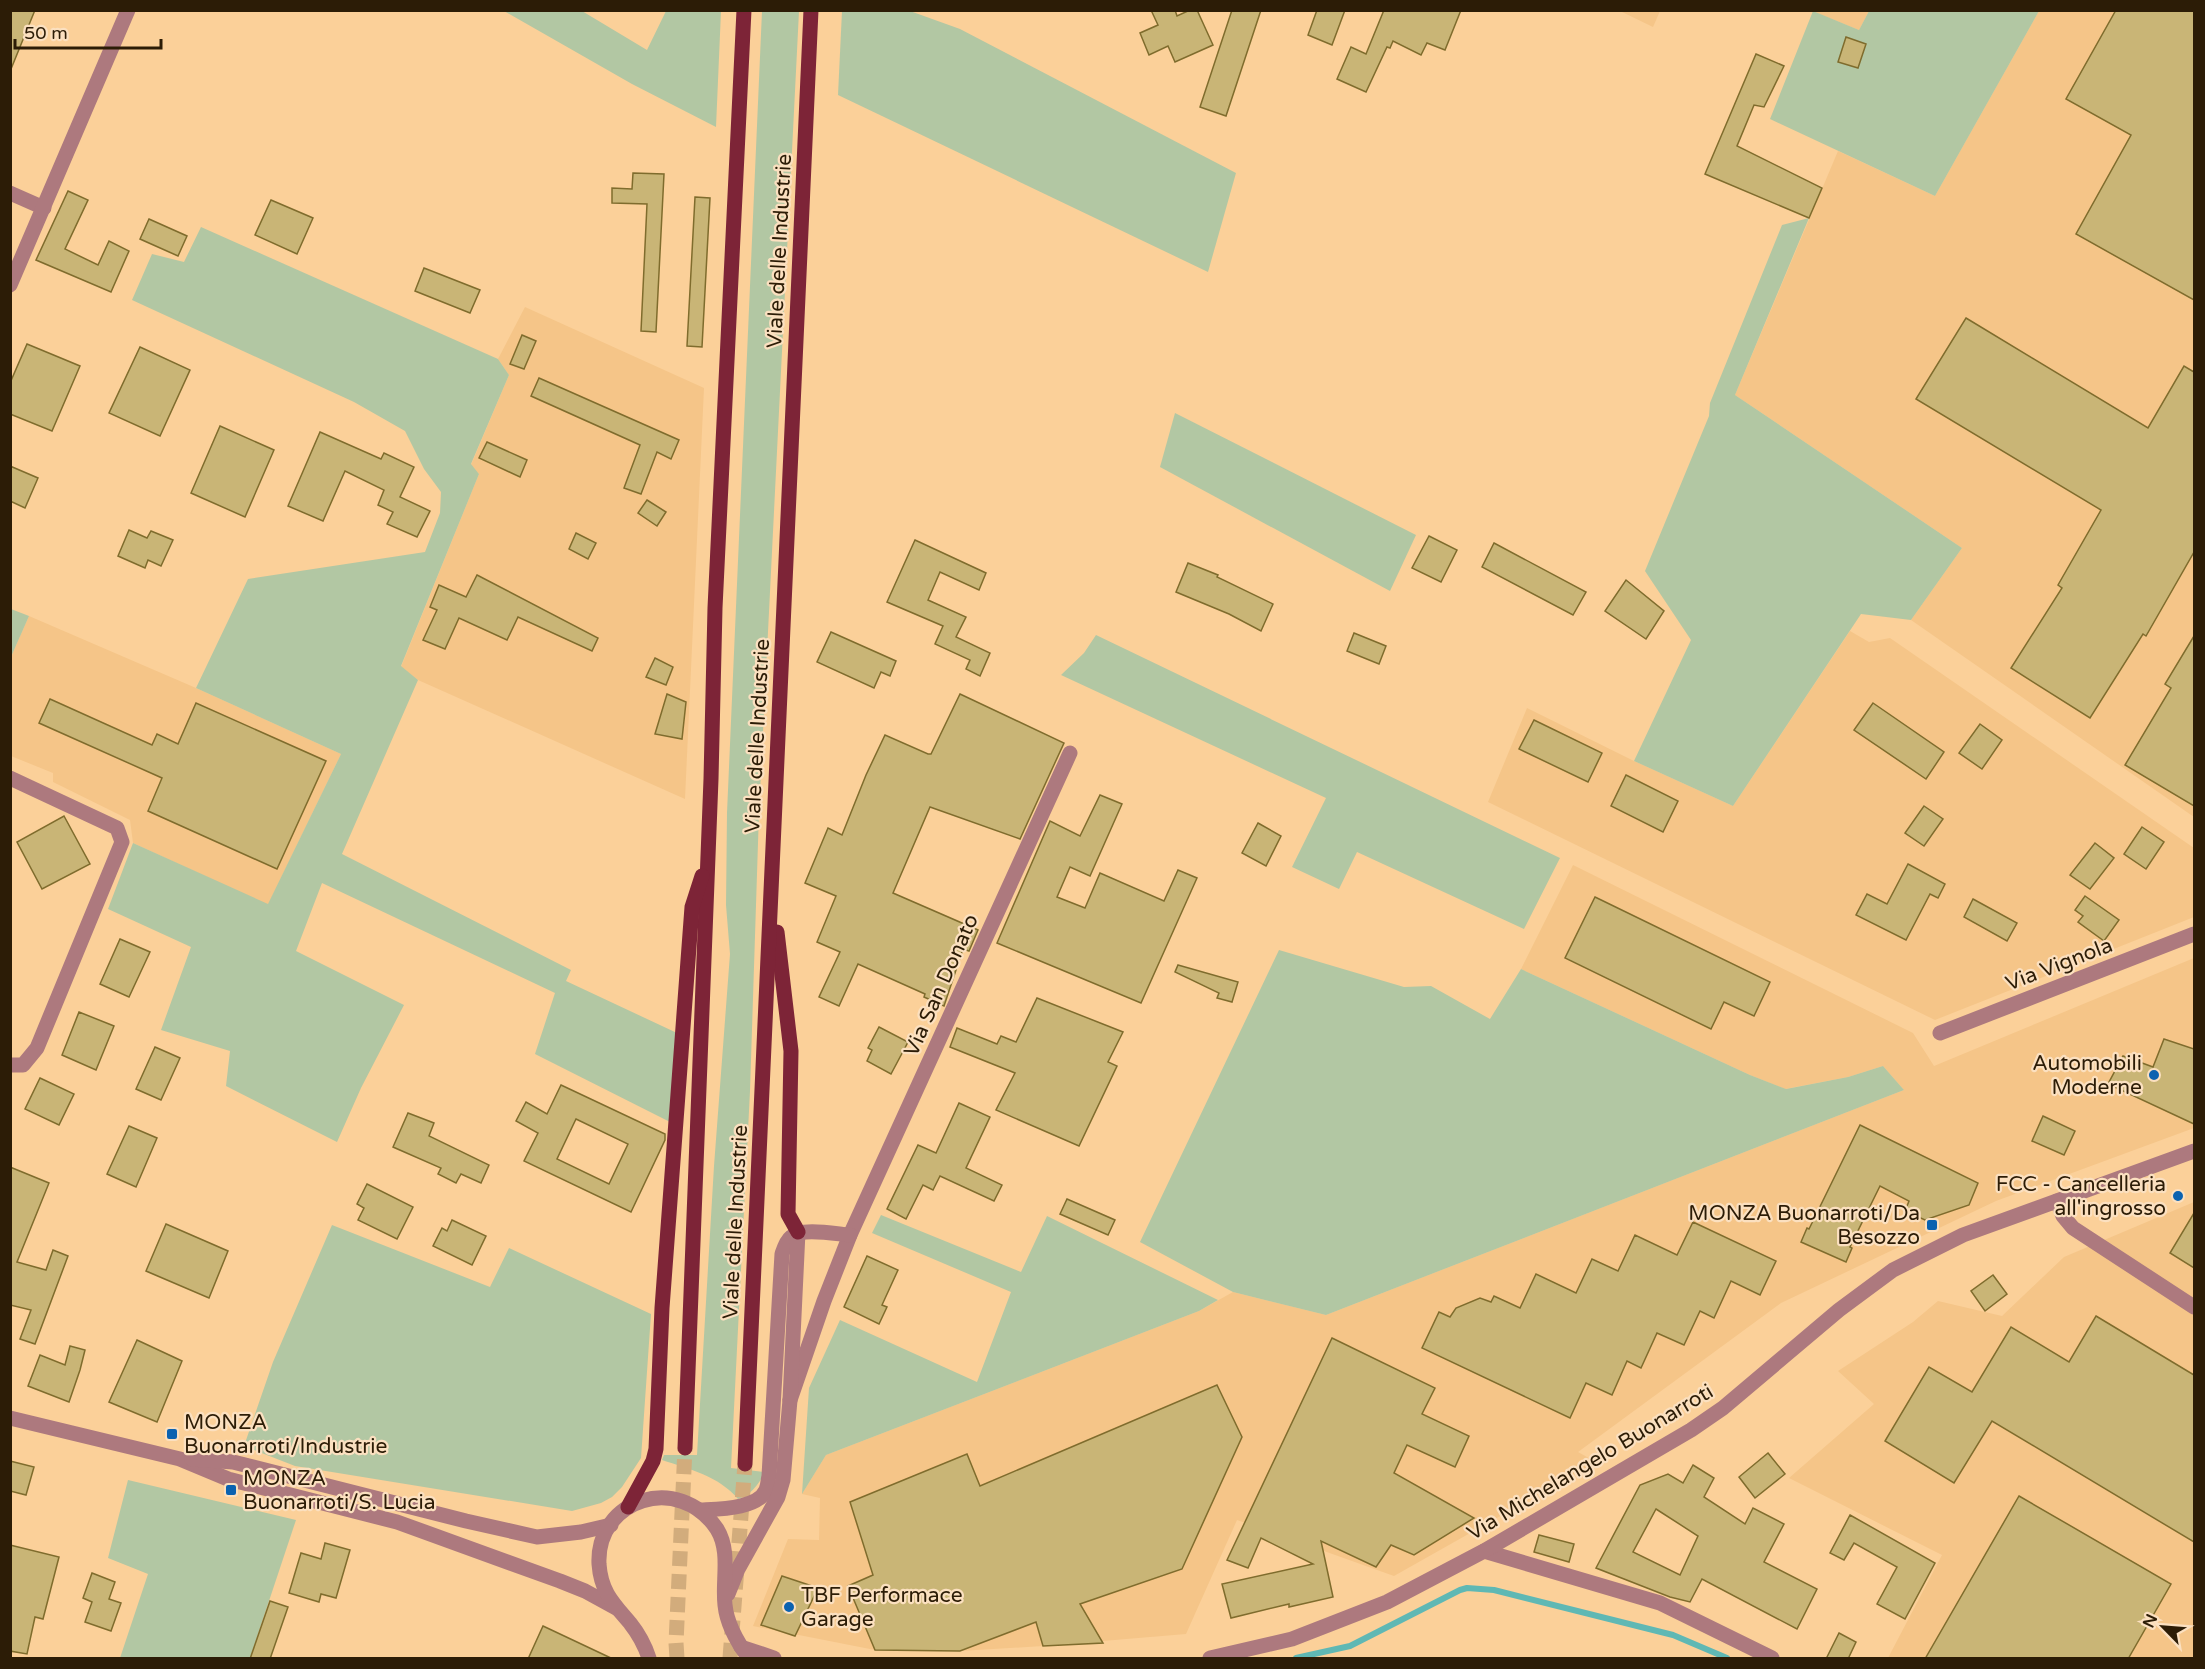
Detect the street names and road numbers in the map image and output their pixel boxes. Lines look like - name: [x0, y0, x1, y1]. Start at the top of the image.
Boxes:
- street label: Viale delle Industrie: [762, 153, 797, 349]
- street label: Viale delle Industrie: [740, 638, 775, 834]
- street label: Via San Donato: [899, 910, 984, 1060]
- street label: Via Vignola: [2002, 933, 2116, 996]
- street label: Viale delle Industrie: [718, 1124, 753, 1320]
- street label: Via Michelangelo Buonarroti: [1463, 1379, 1718, 1546]

